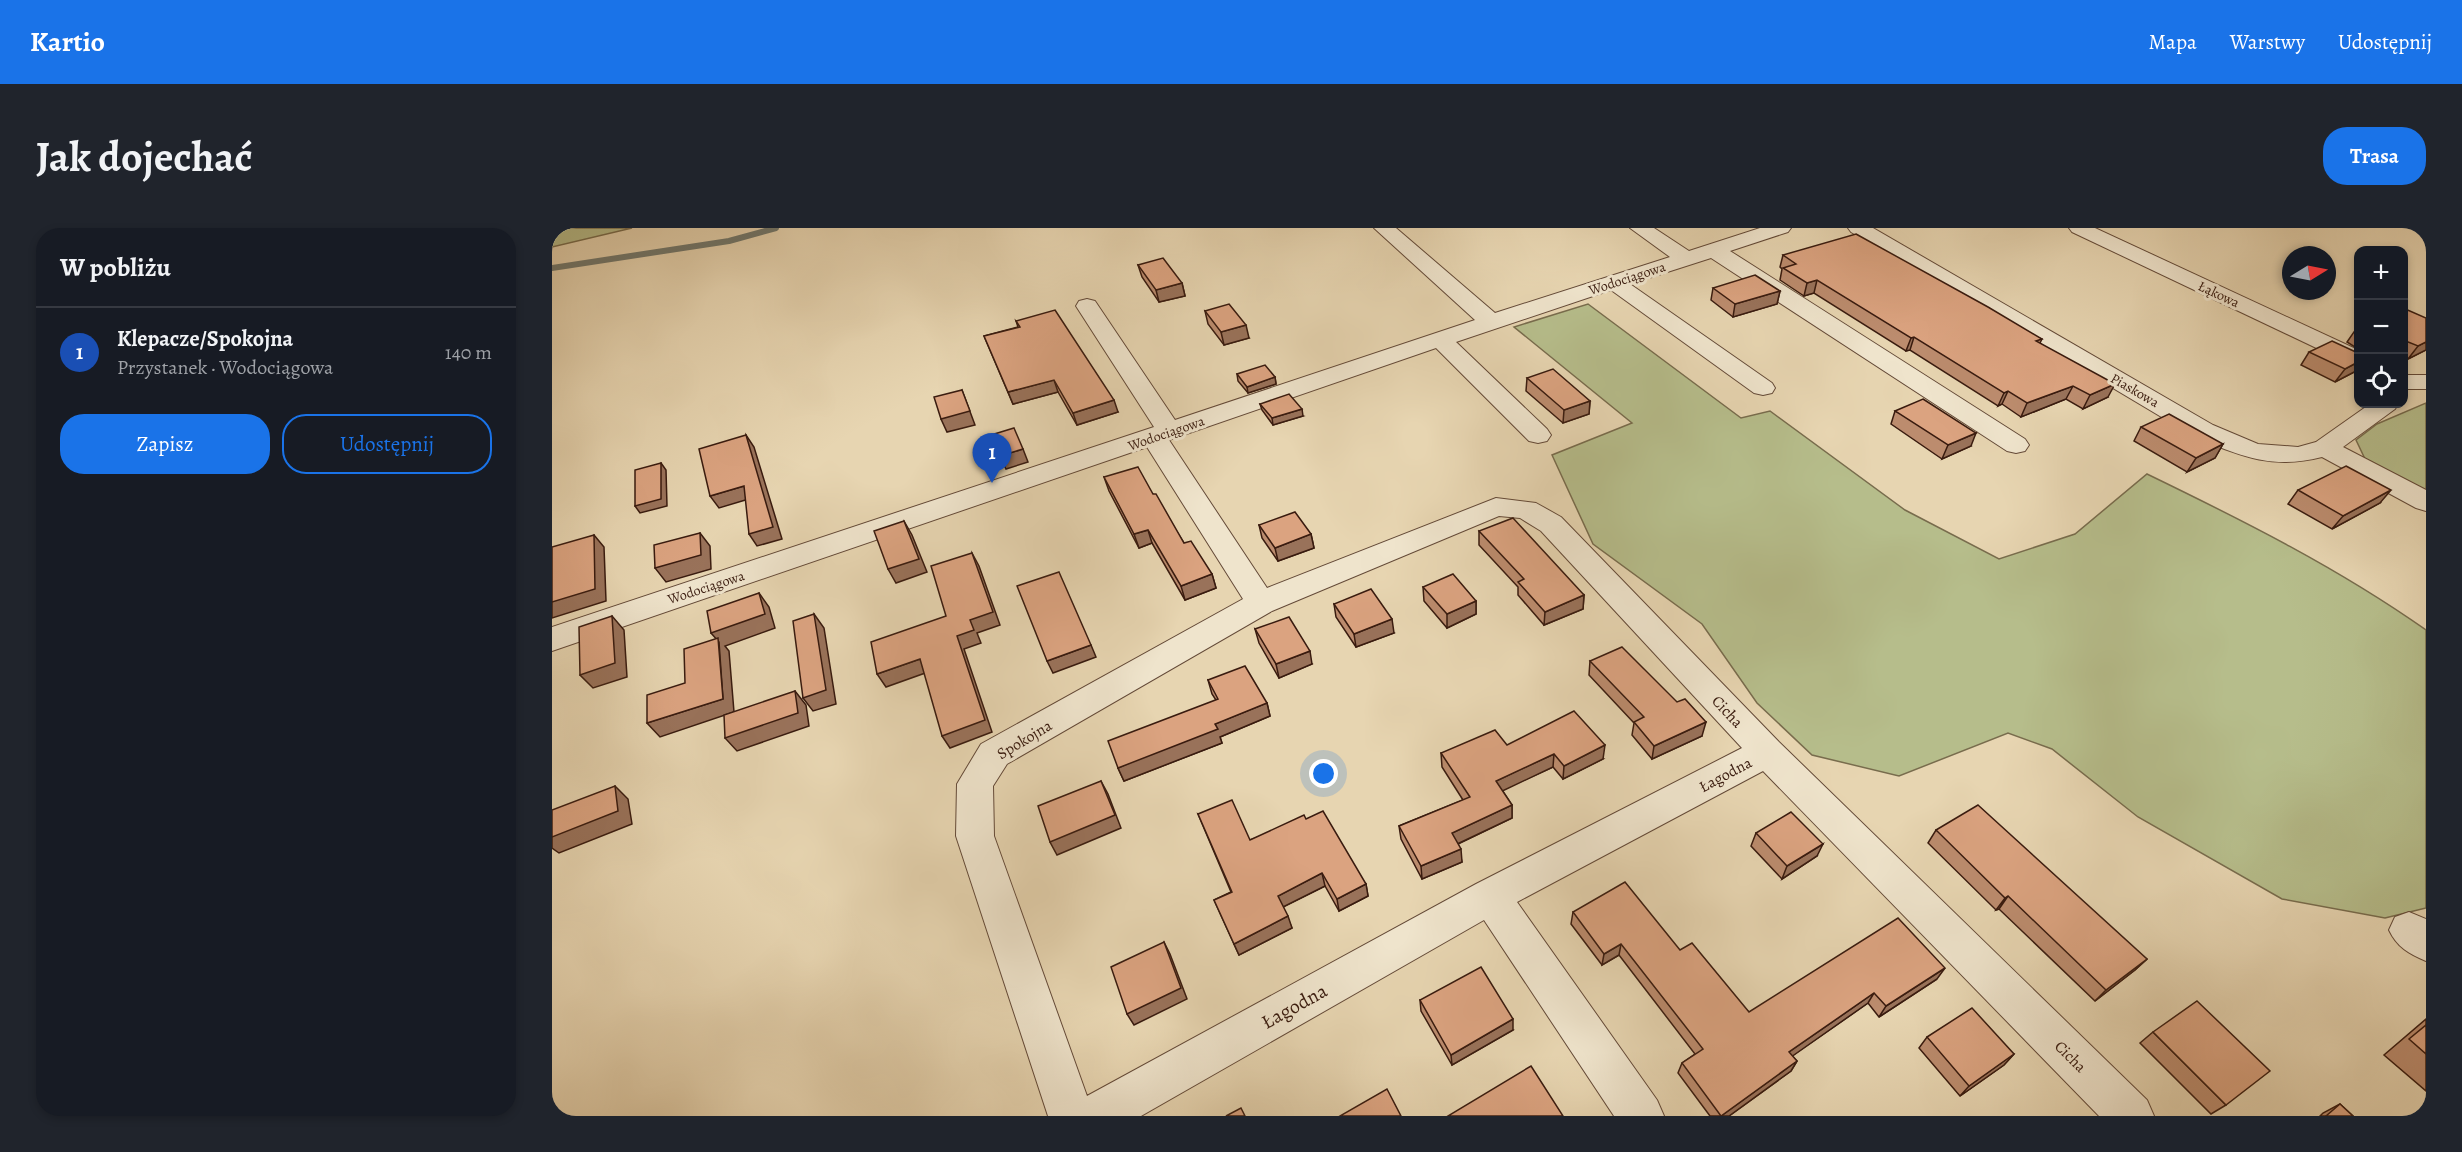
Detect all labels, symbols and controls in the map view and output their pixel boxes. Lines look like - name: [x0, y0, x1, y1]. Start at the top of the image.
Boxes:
- text: Kartio: [30, 23, 105, 61]
- text: Mapa: [2149, 28, 2197, 56]
- text: Warstwy: [2230, 28, 2305, 56]
- text: Udostępnij: [2338, 28, 2432, 56]
- button: Trasa: [2323, 127, 2426, 185]
- text: Jak dojechać: [36, 128, 253, 185]
- north arrow: [2282, 246, 2336, 300]
- map controls: [2354, 246, 2408, 408]
- button: +: [2354, 246, 2408, 300]
- text: W pobliżu: [60, 250, 171, 285]
- street label: Wodociągowa: [1585, 257, 1668, 300]
- street label: Łąkowa: [2195, 277, 2243, 313]
- button: −: [2354, 300, 2408, 354]
- text: Klepacze/Spokojna: [117, 324, 293, 354]
- text: 1: [76, 339, 83, 366]
- text: 140 m: [445, 339, 492, 366]
- text: Przystanek · Wodociągowa: [117, 354, 333, 381]
- button: locate: [2354, 354, 2408, 408]
- street label: Piaskowa: [2107, 369, 2163, 412]
- street label: Wodociągowa: [1124, 411, 1207, 456]
- button: Zapisz: [60, 414, 270, 474]
- button: Udostępnij: [282, 414, 492, 474]
- pin: 1: [972, 434, 1012, 483]
- street label: Wodociągowa: [664, 566, 747, 609]
- street label: Cicha: [1707, 691, 1748, 733]
- street label: Spokojna: [993, 715, 1057, 765]
- street label: Łagodna: [1695, 752, 1756, 798]
- your location: [1309, 759, 1338, 788]
- street label: Łagodna: [1256, 977, 1333, 1036]
- street label: Cicha: [2049, 1036, 2092, 1078]

